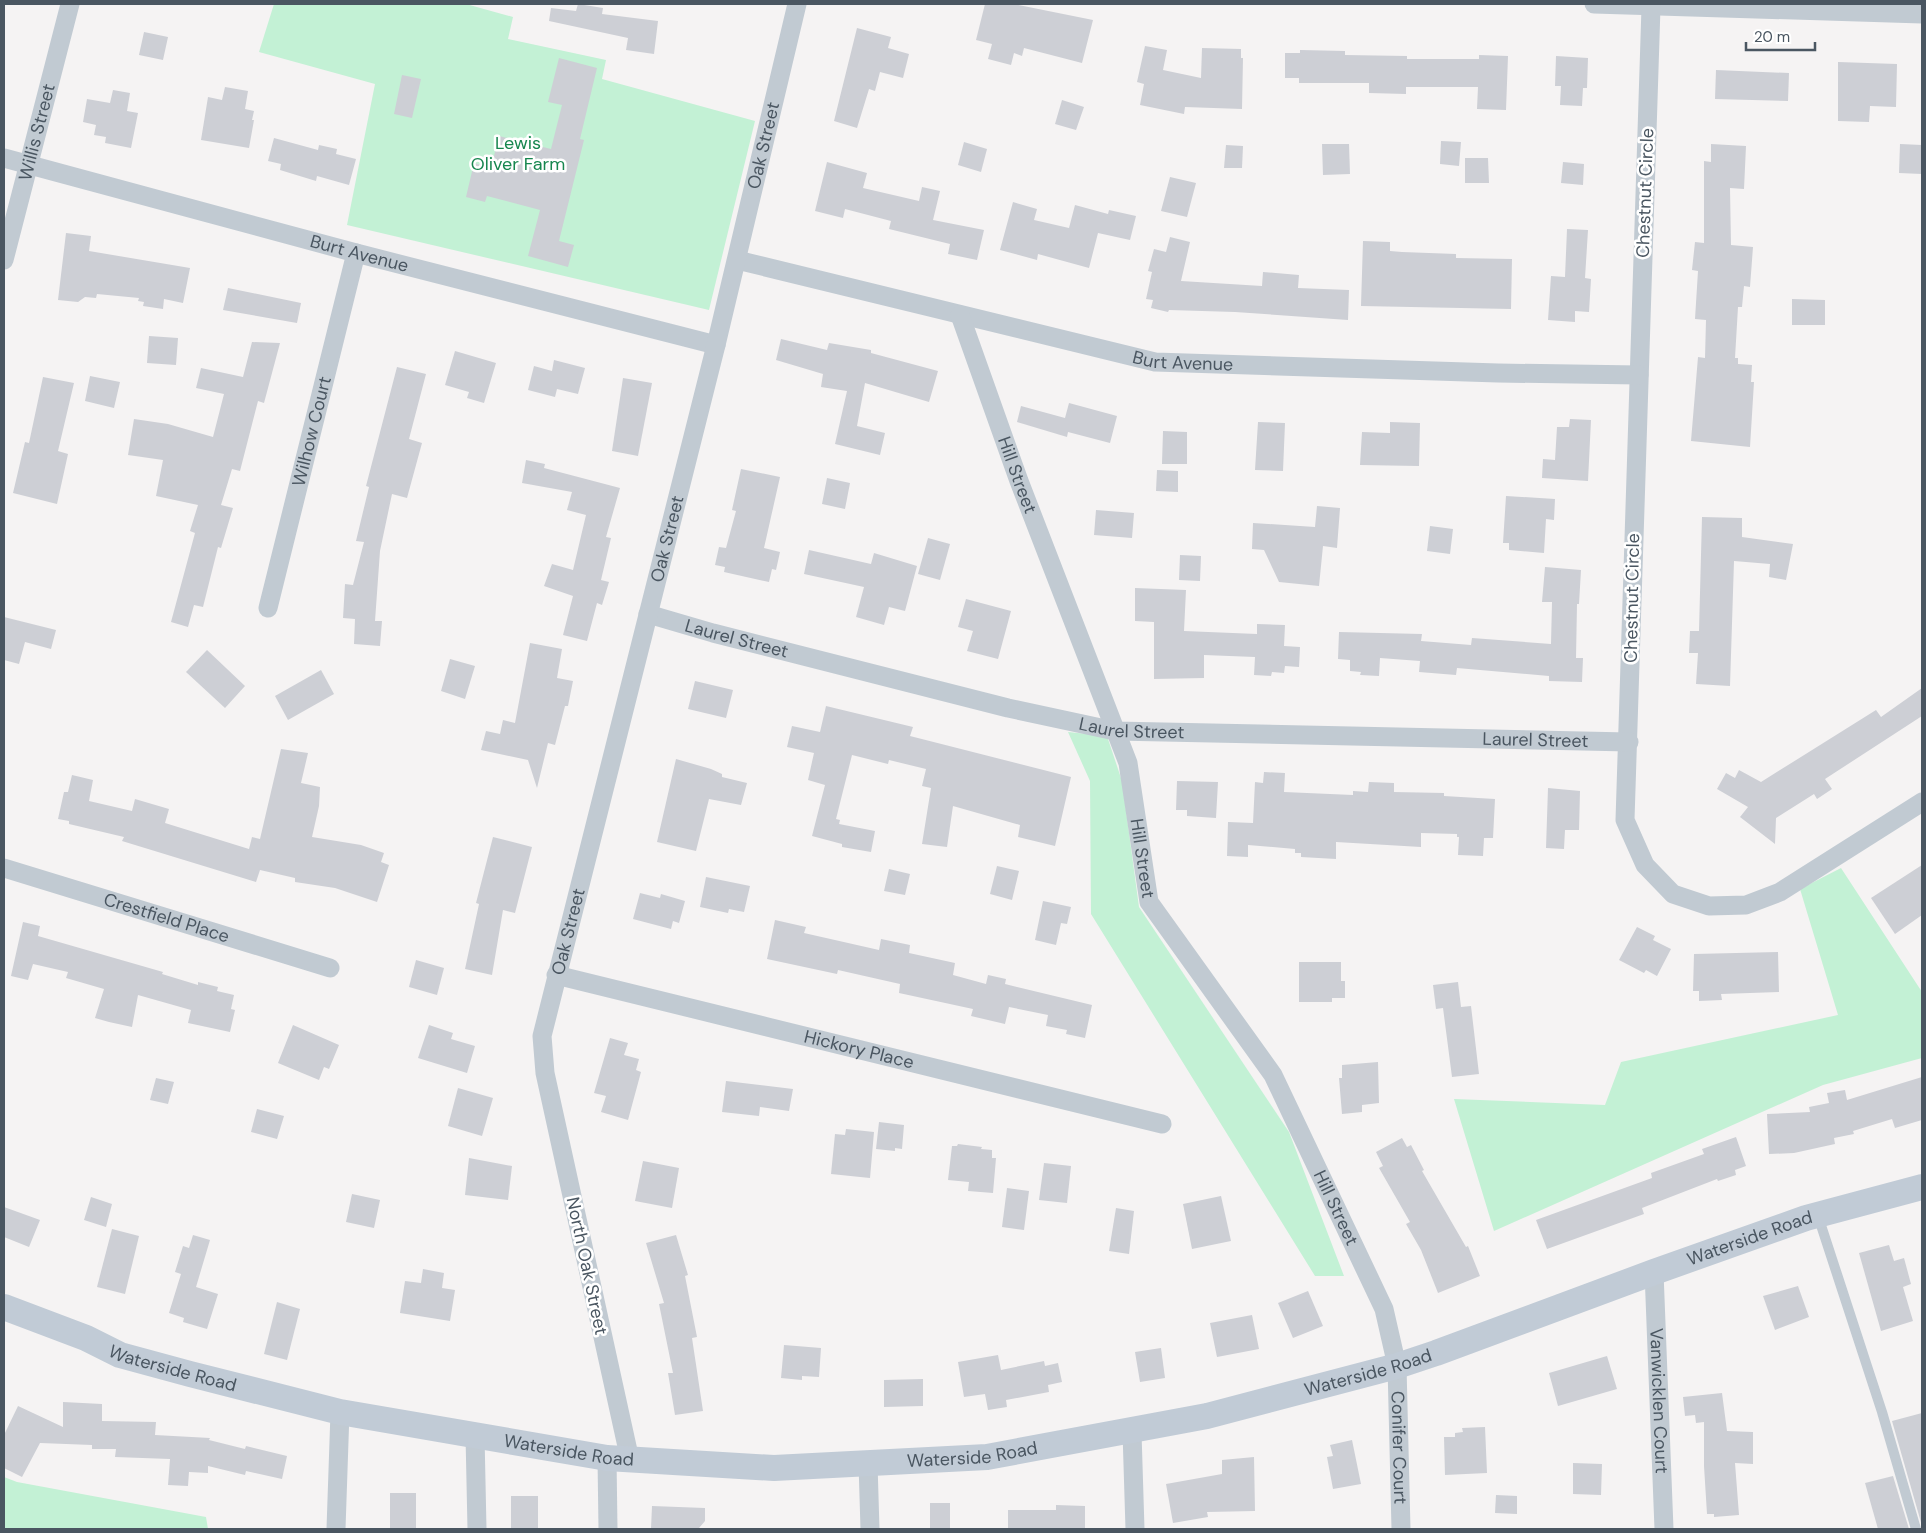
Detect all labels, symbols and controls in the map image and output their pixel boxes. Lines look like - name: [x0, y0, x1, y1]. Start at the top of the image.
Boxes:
- scale bar: [1746, 20, 1815, 52]
- text: 20 m: [1754, 27, 1790, 47]
- street label: Willis Street: [13, 81, 61, 183]
- street label: Oak Street: [741, 100, 785, 191]
- street label: Chestnut Circle: [1631, 128, 1659, 258]
- park label: Lewis Oliver Farm: [471, 131, 565, 176]
- street label: Burt Avenue: [307, 229, 411, 278]
- street label: Burt Avenue: [1130, 345, 1234, 377]
- street label: Wilhow Court: [287, 374, 337, 489]
- street label: Hill Street: [992, 433, 1042, 517]
- street label: Oak Street: [645, 493, 690, 585]
- street label: Chestnut Circle: [1619, 533, 1645, 663]
- street label: Laurel Street: [682, 613, 791, 664]
- street label: Laurel Street: [1077, 712, 1185, 744]
- street label: Laurel Street: [1482, 727, 1589, 753]
- street label: Hill Street: [1125, 817, 1160, 900]
- street label: Oak Street: [546, 886, 591, 978]
- street label: Crestfield Place: [101, 887, 232, 948]
- street label: Hickory Place: [802, 1024, 916, 1075]
- street label: Hill Street: [1308, 1166, 1364, 1249]
- street label: North Oak Street: [561, 1195, 613, 1337]
- street label: Waterside Road: [1684, 1205, 1815, 1271]
- street label: Vanwicklen Court: [1644, 1328, 1674, 1474]
- street label: Waterside Road: [104, 1339, 239, 1397]
- street label: Waterside Road: [1302, 1343, 1435, 1402]
- street label: Conifer Court: [1386, 1391, 1412, 1505]
- street label: Waterside Road: [502, 1428, 635, 1472]
- street label: Waterside Road: [906, 1436, 1040, 1473]

